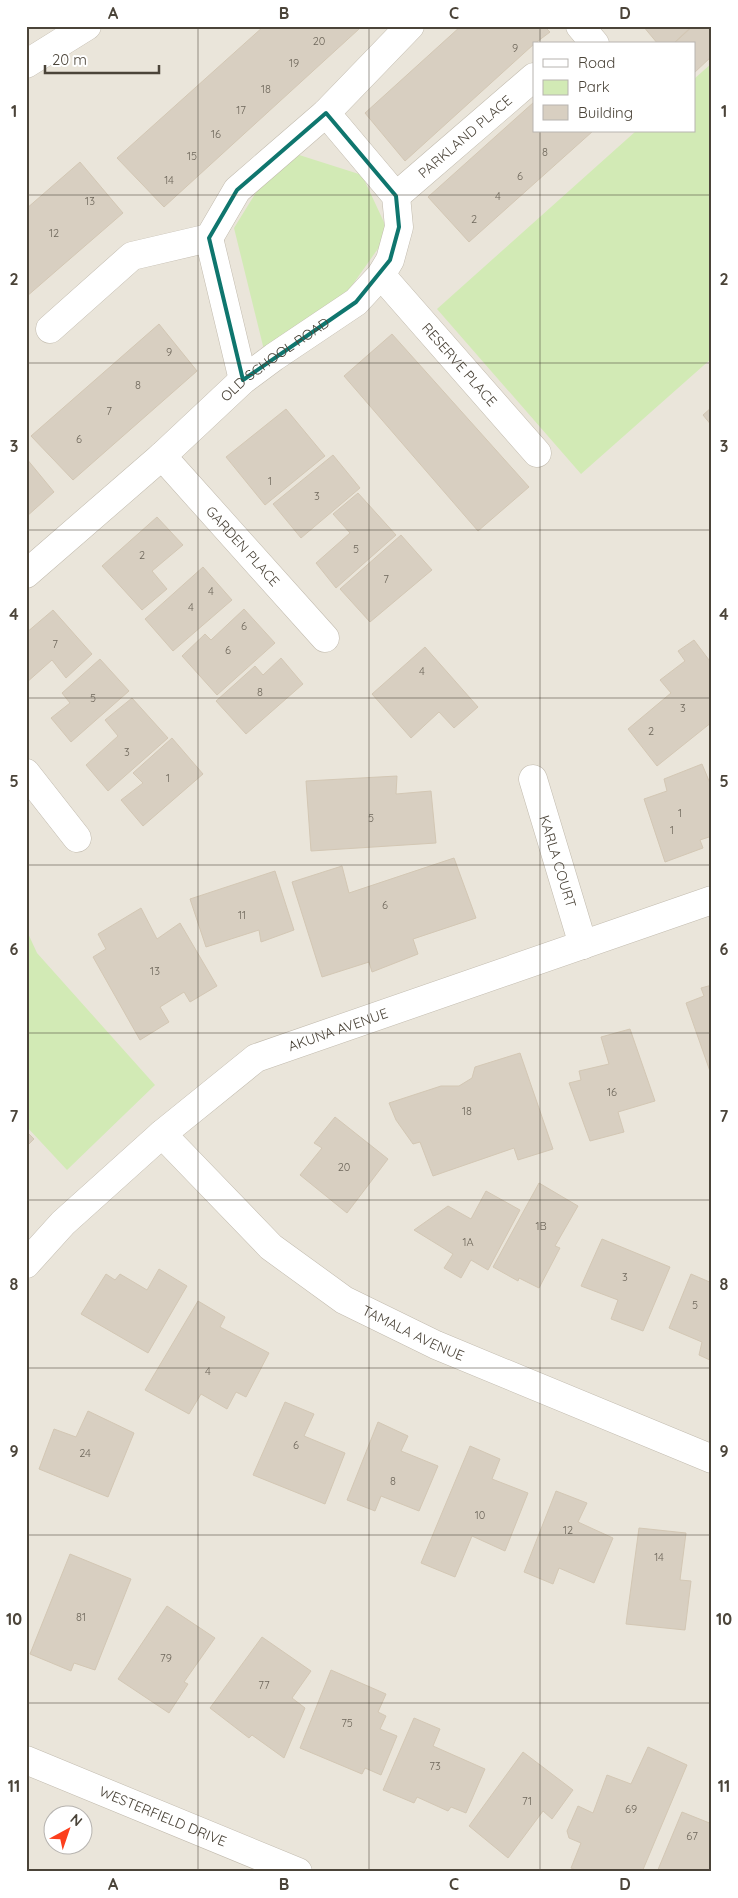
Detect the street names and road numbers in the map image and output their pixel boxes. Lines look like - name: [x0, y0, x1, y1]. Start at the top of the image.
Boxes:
- street label: PARKLAND PLACE: [414, 91, 516, 182]
- street label: OLD SCHOOL ROAD: [217, 313, 333, 405]
- street label: RESERVE PLACE: [418, 319, 501, 410]
- street label: GARDEN PLACE: [202, 502, 284, 590]
- street label: KARLA COURT: [535, 813, 580, 910]
- street label: AKUNA AVENUE: [286, 1004, 390, 1055]
- street label: TAMALA AVENUE: [359, 1301, 467, 1365]
- street label: WESTERFIELD DRIVE: [96, 1782, 229, 1851]

